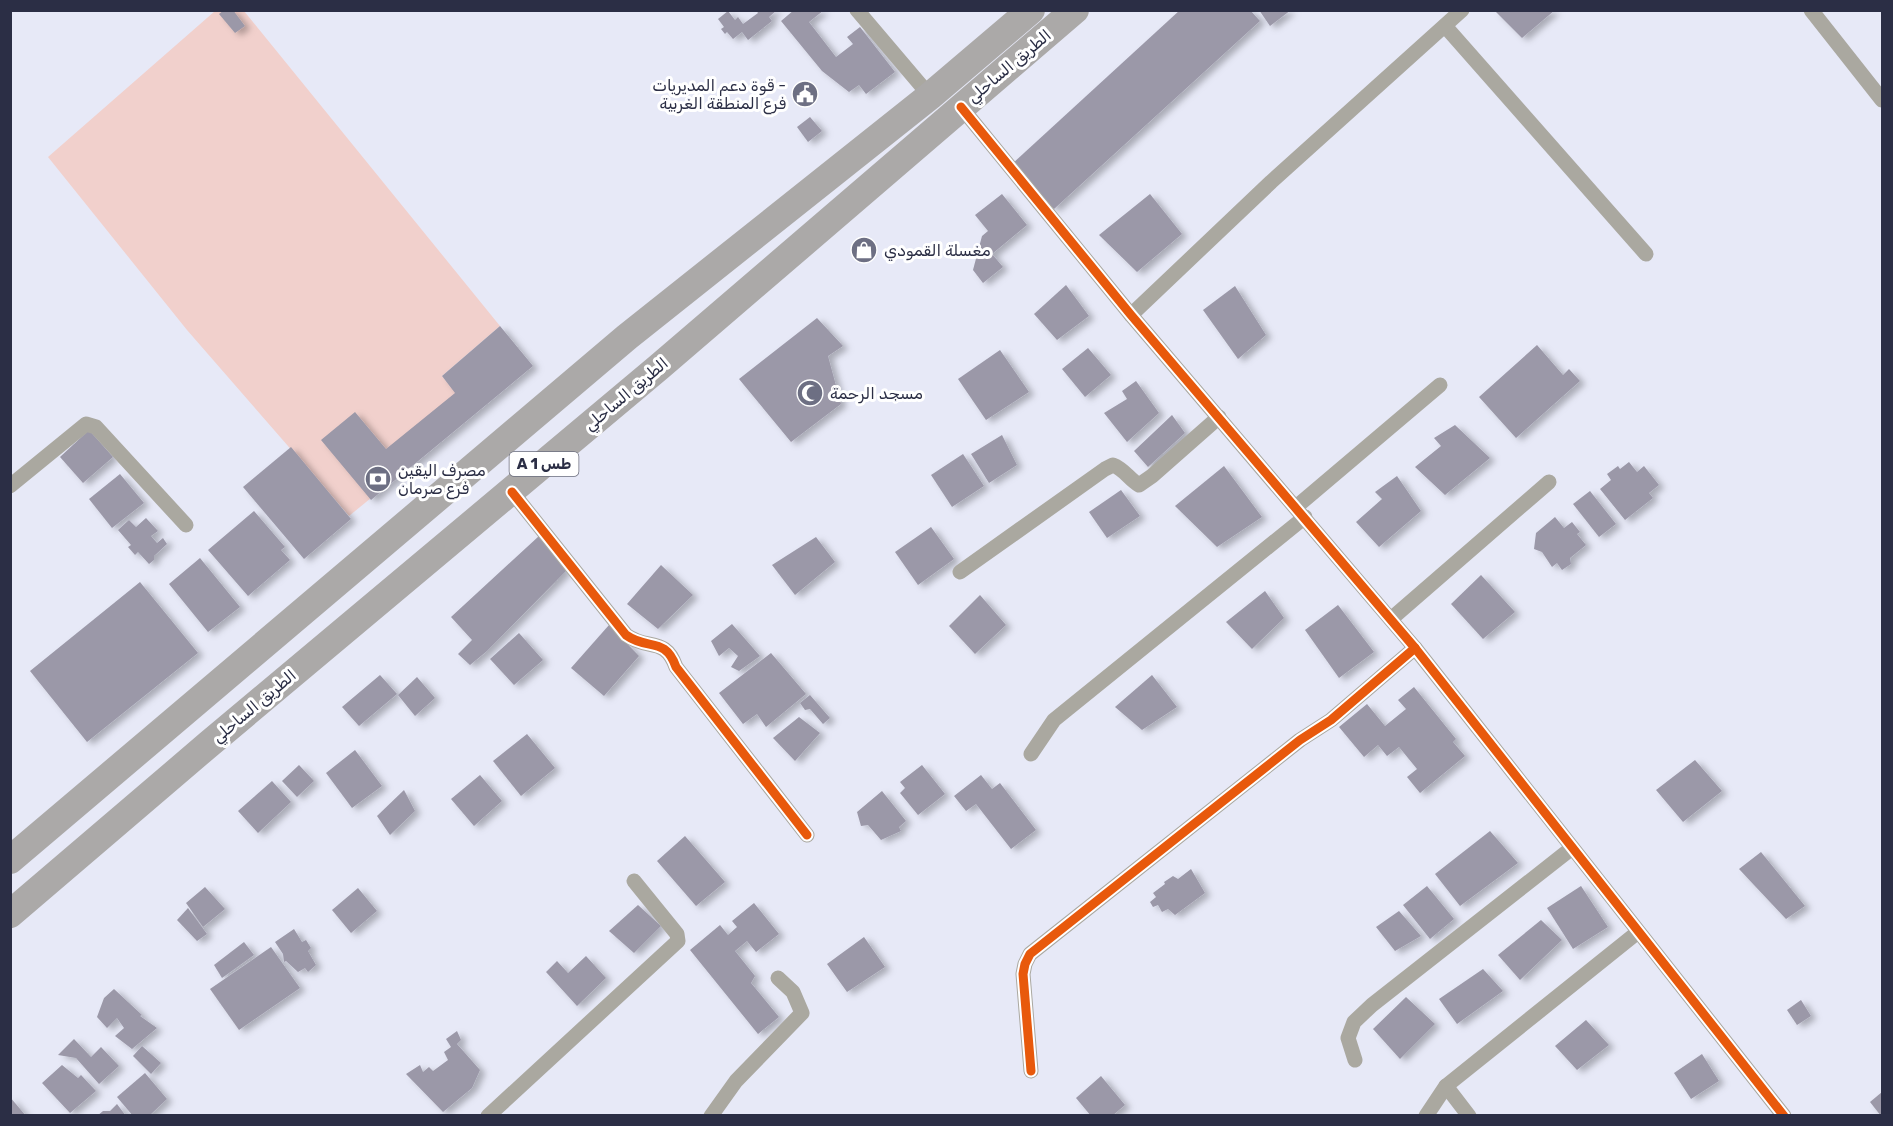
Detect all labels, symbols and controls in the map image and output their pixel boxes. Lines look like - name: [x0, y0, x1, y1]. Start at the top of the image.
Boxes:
- street label: الطريق الساحلي: [963, 25, 1057, 109]
- place label: قوة دعم المديريات - فرع المنطقة الغربية: [652, 76, 786, 115]
- public building icon: قوة دعم المديريات - فرع المنطقة الغربية: [790, 79, 820, 109]
- shop icon: مغسلة القمودي: [849, 235, 879, 265]
- place label: مغسلة القمودي: [884, 241, 991, 262]
- street label: الطريق الساحلي: [580, 353, 674, 437]
- mosque icon: مسجد الرحمة: [795, 378, 825, 408]
- place label: مسجد الرحمة: [830, 384, 923, 404]
- road number: A 1 طس: [510, 452, 578, 476]
- place label: مصرف اليقين فرع صرمان: [398, 461, 486, 500]
- bank icon: مصرف اليقين فرع صرمان: [363, 464, 393, 494]
- street label: الطريق الساحلي: [208, 665, 302, 749]

